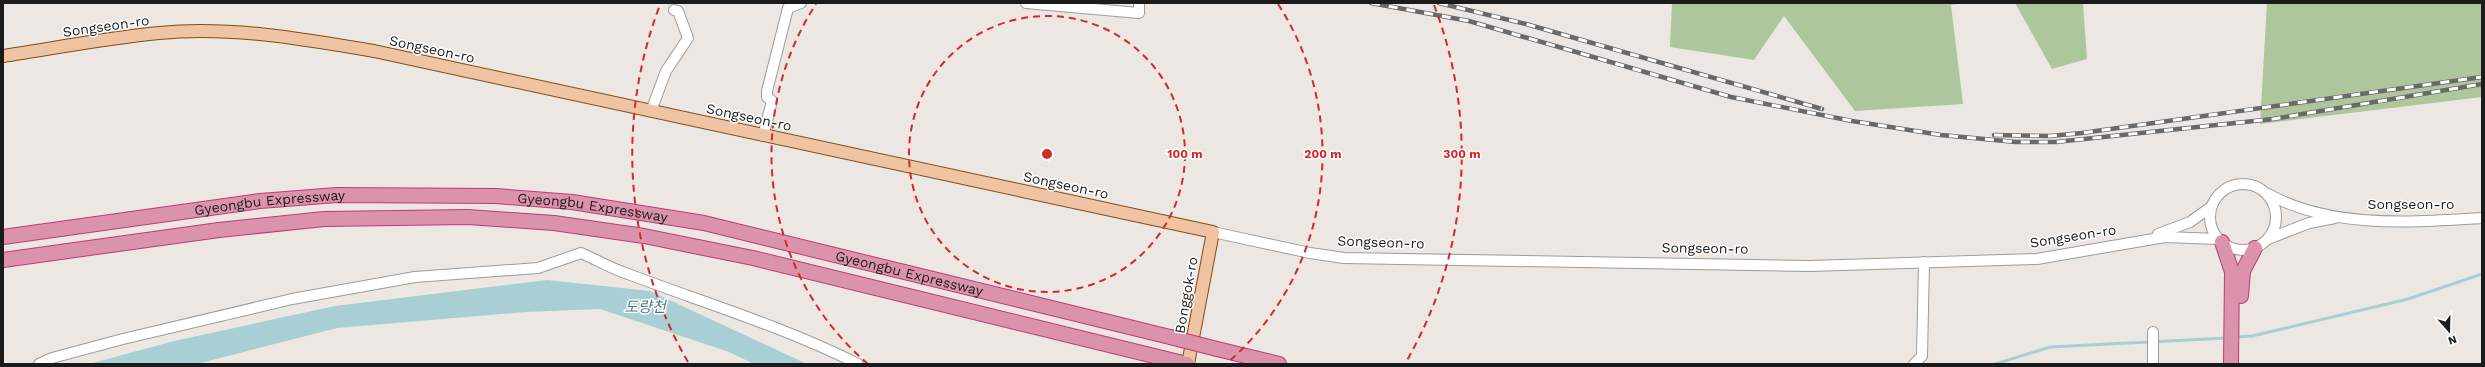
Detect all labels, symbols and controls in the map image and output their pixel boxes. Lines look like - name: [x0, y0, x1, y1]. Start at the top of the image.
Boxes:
- street label: Songseon-ro: [62, 12, 150, 40]
- street label: Songseon-ro: [388, 32, 476, 66]
- street label: Songseon-ro: [705, 100, 793, 134]
- centre of rings: [1040, 147, 1054, 161]
- text: 100 m: [1167, 147, 1203, 161]
- text: 200 m: [1304, 147, 1342, 161]
- text: 300 m: [1443, 147, 1481, 161]
- street label: Songseon-ro: [1022, 168, 1110, 202]
- street label: Gyeongbu Expressway: [193, 187, 346, 218]
- street label: Gyeongbu Expressway: [517, 190, 670, 225]
- street label: Songseon-ro: [2367, 196, 2455, 212]
- street label: Songseon-ro: [2029, 221, 2117, 251]
- street label: Songseon-ro: [1337, 232, 1425, 252]
- street label: Songseon-ro: [1661, 239, 1749, 257]
- street label: Gyeongbu Expressway: [834, 247, 986, 299]
- street label: Bonggok-ro: [1171, 255, 1201, 335]
- water label: 도량천: [624, 298, 668, 316]
- north arrow: [2429, 311, 2469, 351]
- text: N: [2446, 332, 2458, 347]

